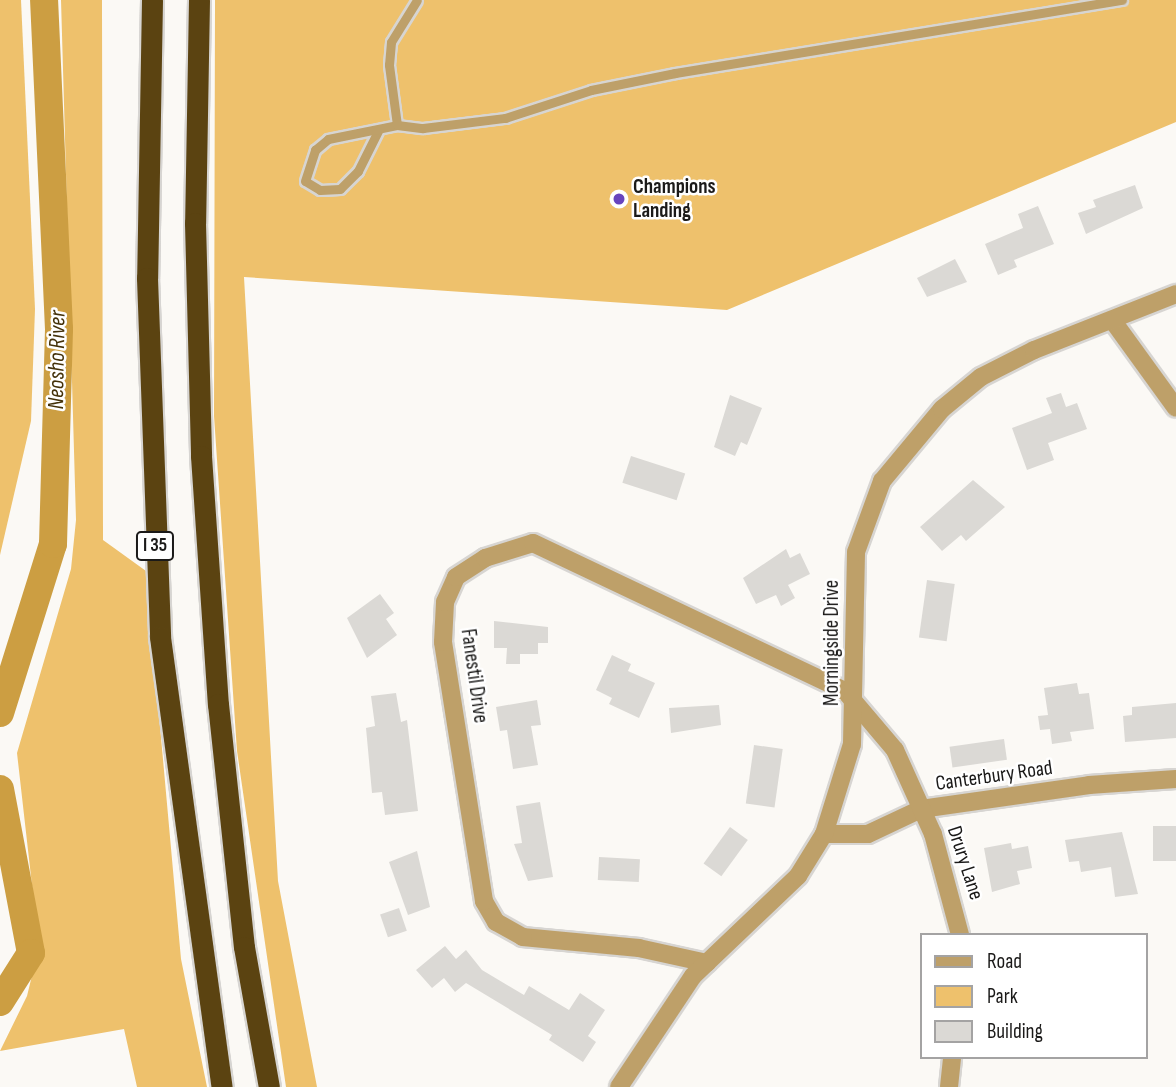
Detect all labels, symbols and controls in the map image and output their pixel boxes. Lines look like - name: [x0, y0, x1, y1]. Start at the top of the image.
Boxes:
- place label: Champions Landing: [633, 174, 716, 224]
- marker: Champions Landing: [611, 191, 627, 207]
- water label: Neosho River: [42, 310, 72, 410]
- road number: I 35: [136, 530, 174, 562]
- street label: Morningside Drive: [819, 580, 845, 706]
- street label: Fanestil Drive: [455, 627, 493, 725]
- street label: Canterbury Road: [934, 755, 1054, 797]
- street label: Drury Lane: [941, 823, 989, 903]
- legend: [920, 933, 1148, 1059]
- text: Road: [987, 949, 1022, 974]
- text: Park: [987, 984, 1018, 1009]
- text: Building: [987, 1019, 1043, 1044]

